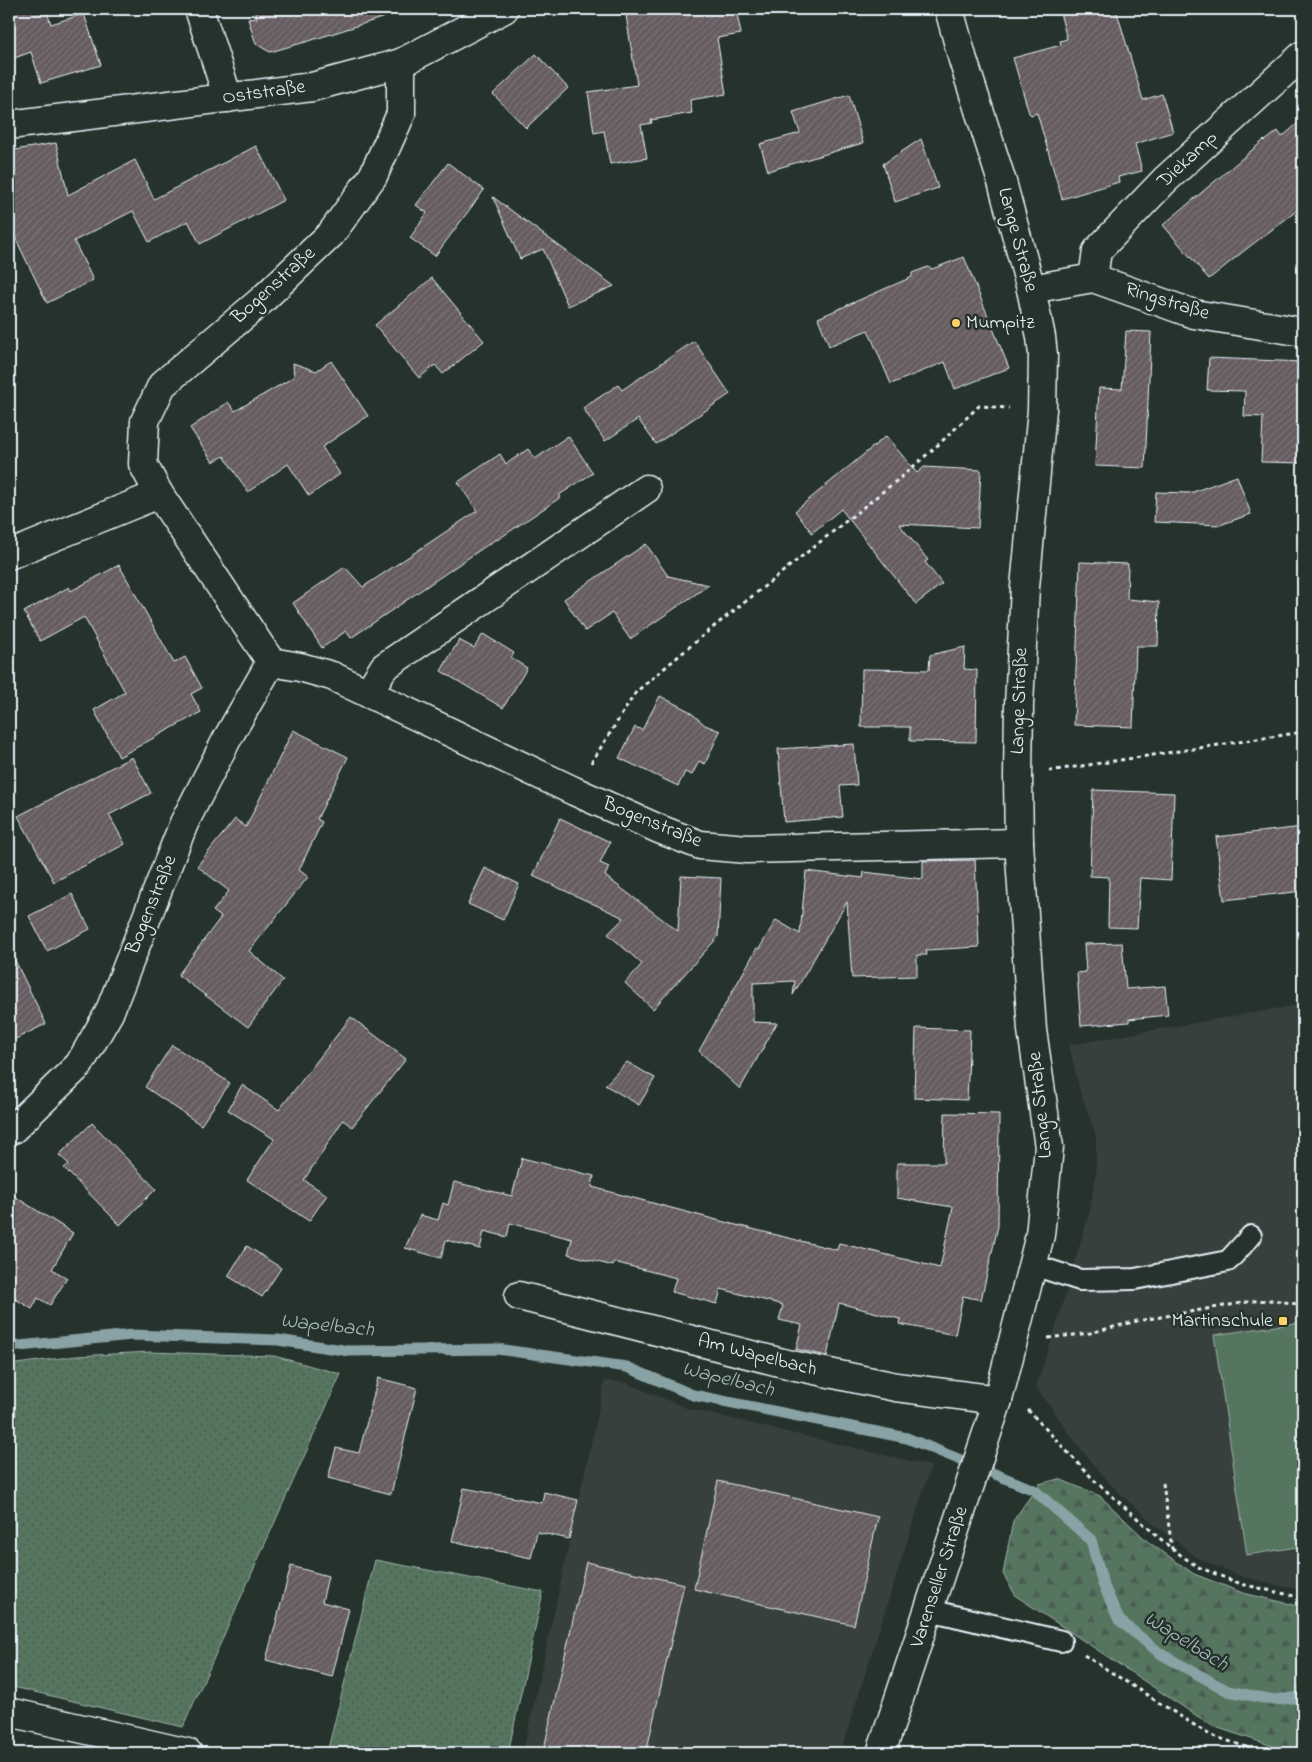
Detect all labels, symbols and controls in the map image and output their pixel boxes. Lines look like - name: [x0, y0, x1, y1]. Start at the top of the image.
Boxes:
- street label: Oststraße: [221, 73, 307, 113]
- street label: Diekamp: [1151, 124, 1225, 196]
- street label: Lange Straße: [988, 185, 1045, 296]
- street label: Bogenstraße: [225, 240, 323, 333]
- street label: Ringstraße: [1121, 275, 1213, 330]
- place label: Mumpitz: [966, 309, 1035, 338]
- marker: Mumpitz: [950, 317, 962, 329]
- street label: Lange Straße: [1004, 647, 1037, 755]
- street label: Bogenstraße: [597, 790, 706, 857]
- street label: Bogenstraße: [119, 851, 186, 960]
- street label: Lange Straße: [1021, 1050, 1062, 1160]
- water label: Wapelbach: [279, 1306, 376, 1346]
- place label: Martinschule: [1171, 1307, 1273, 1336]
- marker: Martinschule: [1277, 1315, 1289, 1327]
- street label: Am Wapelbach: [695, 1330, 819, 1382]
- water label: Wapelbach: [679, 1356, 777, 1404]
- street label: Varenseller Straße: [903, 1502, 977, 1652]
- water label: Wapelbach: [1138, 1604, 1235, 1680]

